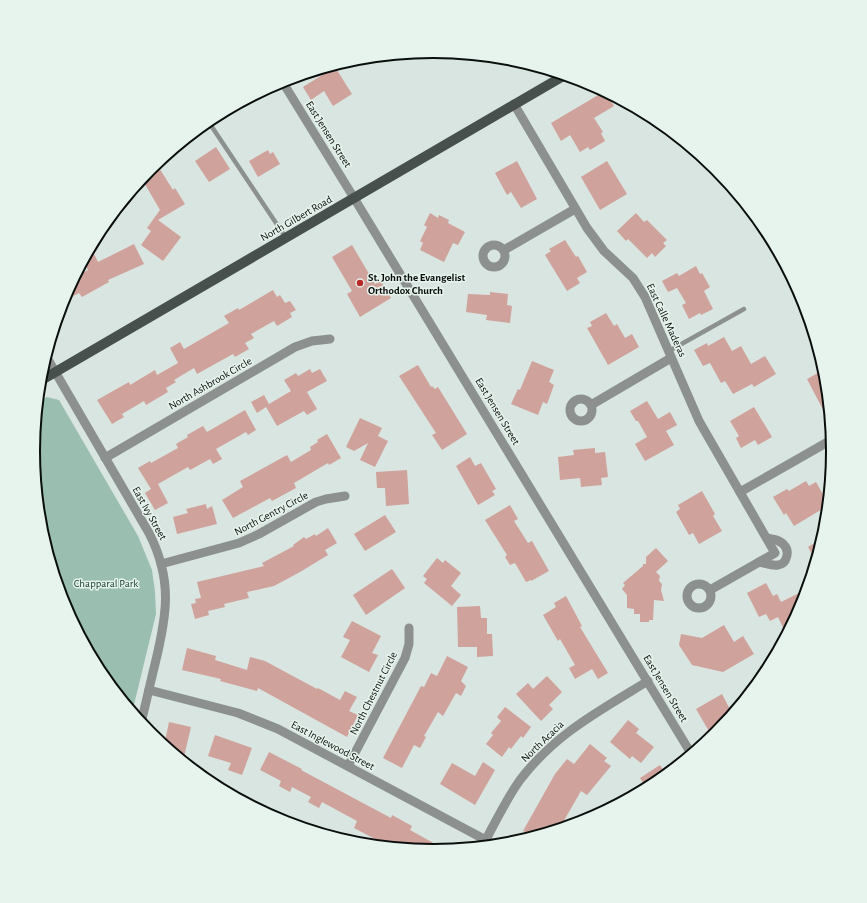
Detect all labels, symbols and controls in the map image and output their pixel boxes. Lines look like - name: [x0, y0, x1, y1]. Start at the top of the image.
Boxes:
- street label: East Jensen Street: [304, 99, 354, 170]
- street label: North Gilbert Road: [259, 193, 334, 243]
- place label: St. John the Evangelist Orthodox Church: [368, 272, 466, 296]
- marker: St. John the Evangelist Orthodox Church: [355, 278, 365, 288]
- street label: East Calle Maderas: [645, 282, 688, 359]
- street label: North Ashbrook Circle: [167, 355, 254, 412]
- street label: East Jensen Street: [473, 376, 522, 447]
- street label: East Ivy Street: [130, 485, 169, 542]
- street label: North Gentry Circle: [232, 489, 310, 538]
- park label: Chapparal Park: [74, 578, 138, 589]
- street label: North Chestnut Circle: [348, 650, 399, 737]
- street label: East Jensen Street: [641, 653, 690, 724]
- street label: North Acacia: [519, 718, 566, 764]
- street label: East Inglewood Street: [289, 719, 377, 772]

